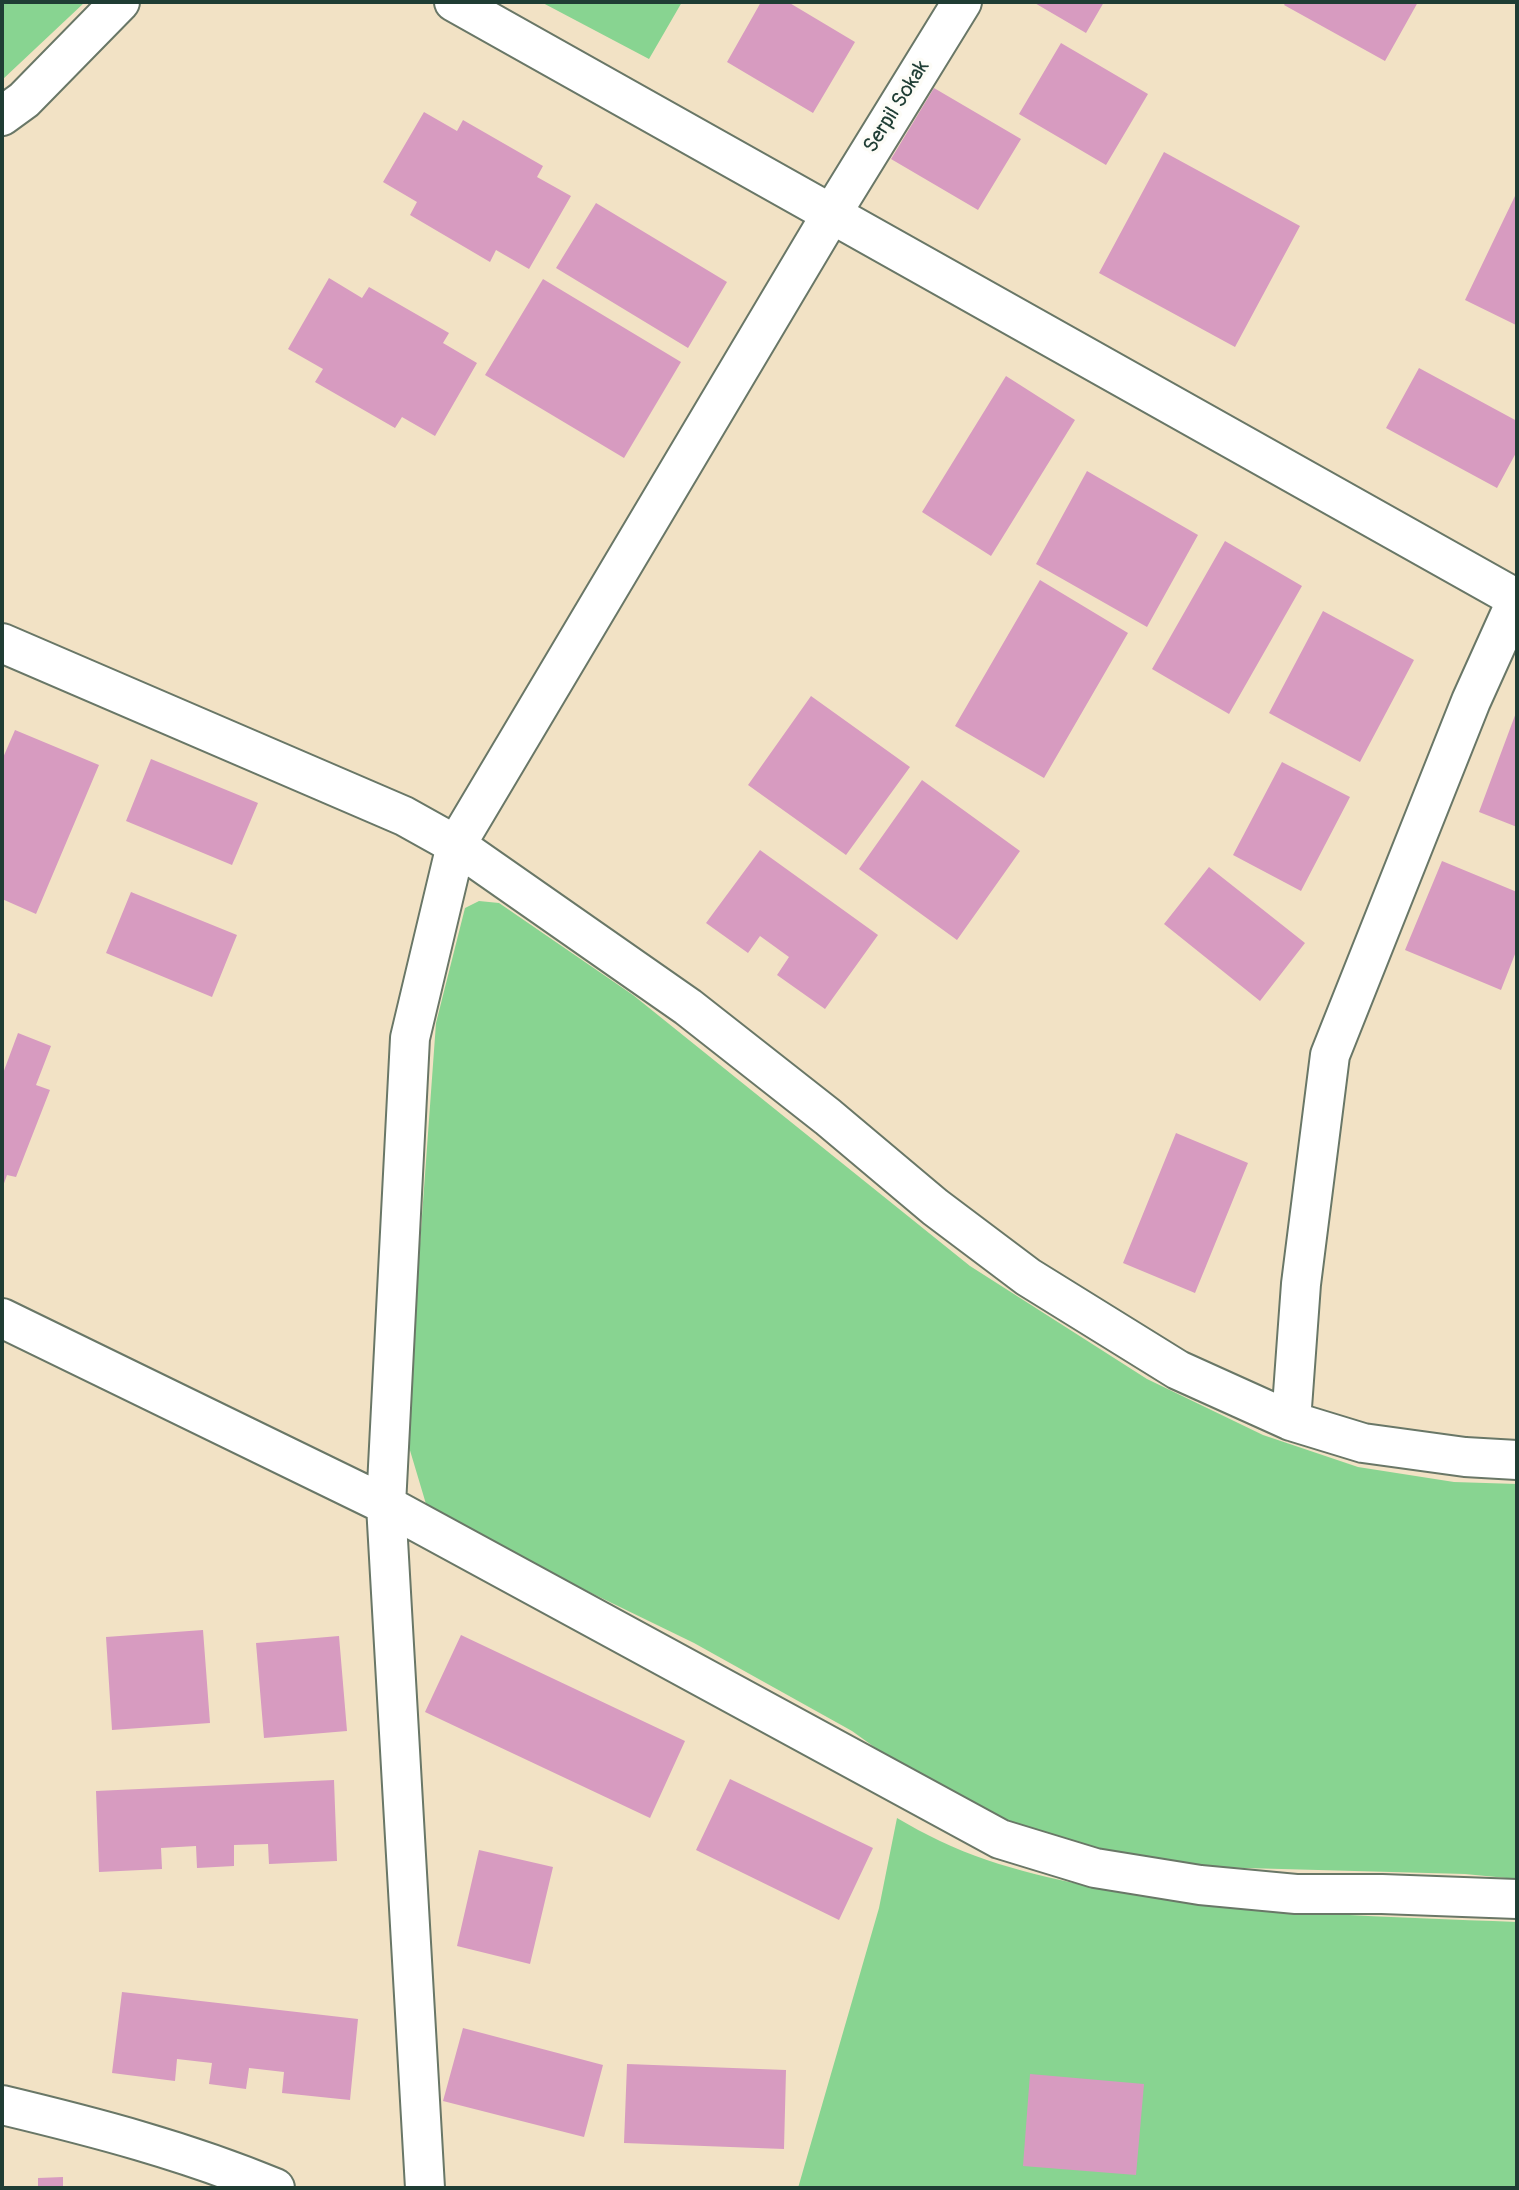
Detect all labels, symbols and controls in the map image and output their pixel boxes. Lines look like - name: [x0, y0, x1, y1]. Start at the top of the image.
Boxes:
- street label: Serpil Sokak: [859, 56, 935, 158]

